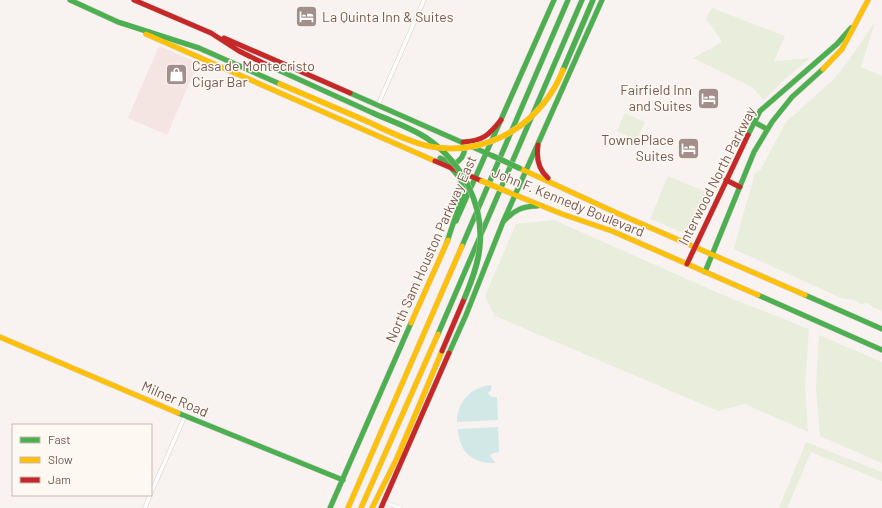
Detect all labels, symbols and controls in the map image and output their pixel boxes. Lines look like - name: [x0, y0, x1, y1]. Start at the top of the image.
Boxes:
- hotel icon: La Quinta Inn & Suites: [293, 4, 319, 30]
- place label: La Quinta Inn & Suites: [322, 8, 454, 25]
- place label: Casa de Montecristo Cigar Bar: [192, 57, 315, 90]
- shop icon: Casa de Montecristo Cigar Bar: [163, 61, 189, 87]
- place label: Fairfield Inn and Suites: [620, 81, 692, 114]
- hotel icon: Fairfield Inn and Suites: [695, 85, 721, 111]
- street label: Interwood North Parkway: [674, 103, 759, 248]
- place label: TownePlace Suites: [601, 131, 674, 164]
- hotel icon: TownePlace Suites: [676, 135, 702, 161]
- street label: North Sam Houston Parkway East: [382, 153, 480, 345]
- street label: John F. Kennedy Boulevard: [489, 163, 647, 240]
- street label: Milner Road: [139, 377, 211, 420]
- legend: [12, 424, 152, 496]
- text: Fast: [48, 432, 71, 446]
- text: Slow: [48, 452, 73, 466]
- text: Jam: [48, 472, 71, 486]

